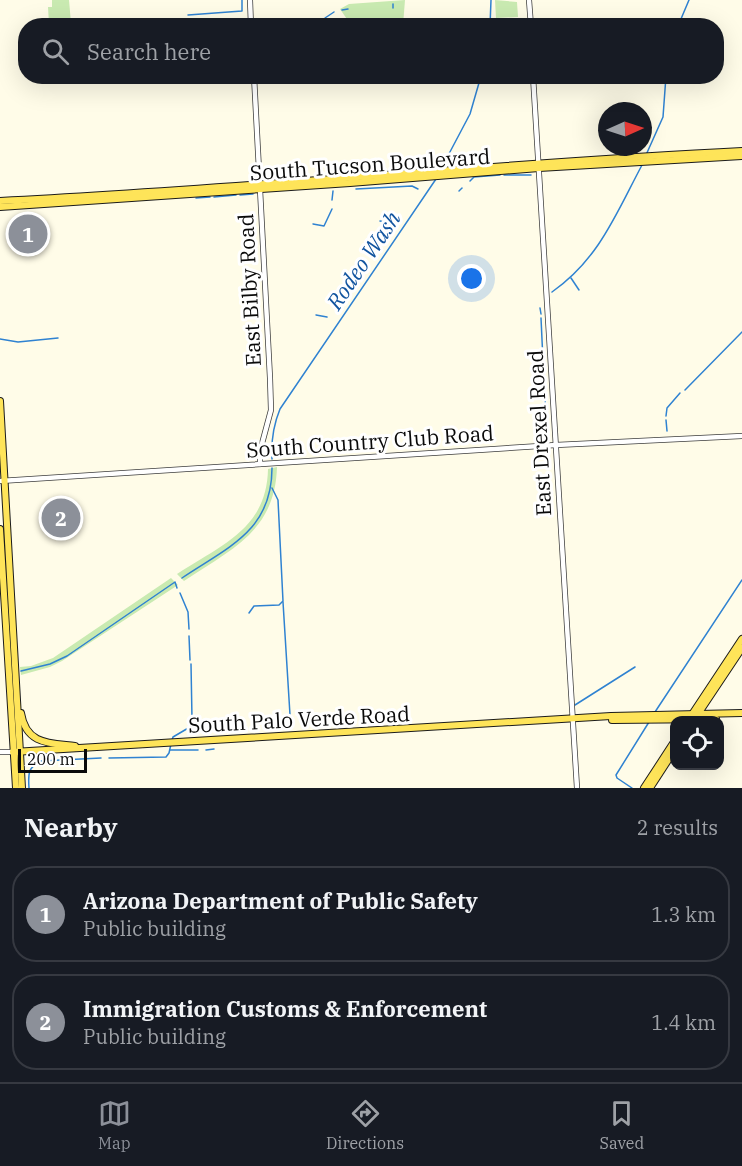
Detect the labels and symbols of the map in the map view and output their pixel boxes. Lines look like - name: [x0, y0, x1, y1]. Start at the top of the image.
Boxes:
- north arrow: [598, 102, 652, 156]
- street label: South Tucson Boulevard: [249, 142, 491, 186]
- water label: Rodeo Wash: [319, 205, 407, 316]
- pin: 1: [9, 212, 48, 256]
- street label: East Bilby Road: [231, 213, 267, 367]
- your location: [457, 264, 486, 293]
- street label: East Drexel Road: [521, 349, 557, 517]
- street label: South Country Club Road: [245, 418, 495, 464]
- pin: 2: [42, 496, 80, 540]
- street label: South Palo Verde Road: [187, 699, 411, 739]
- scale bar: [18, 746, 87, 774]

